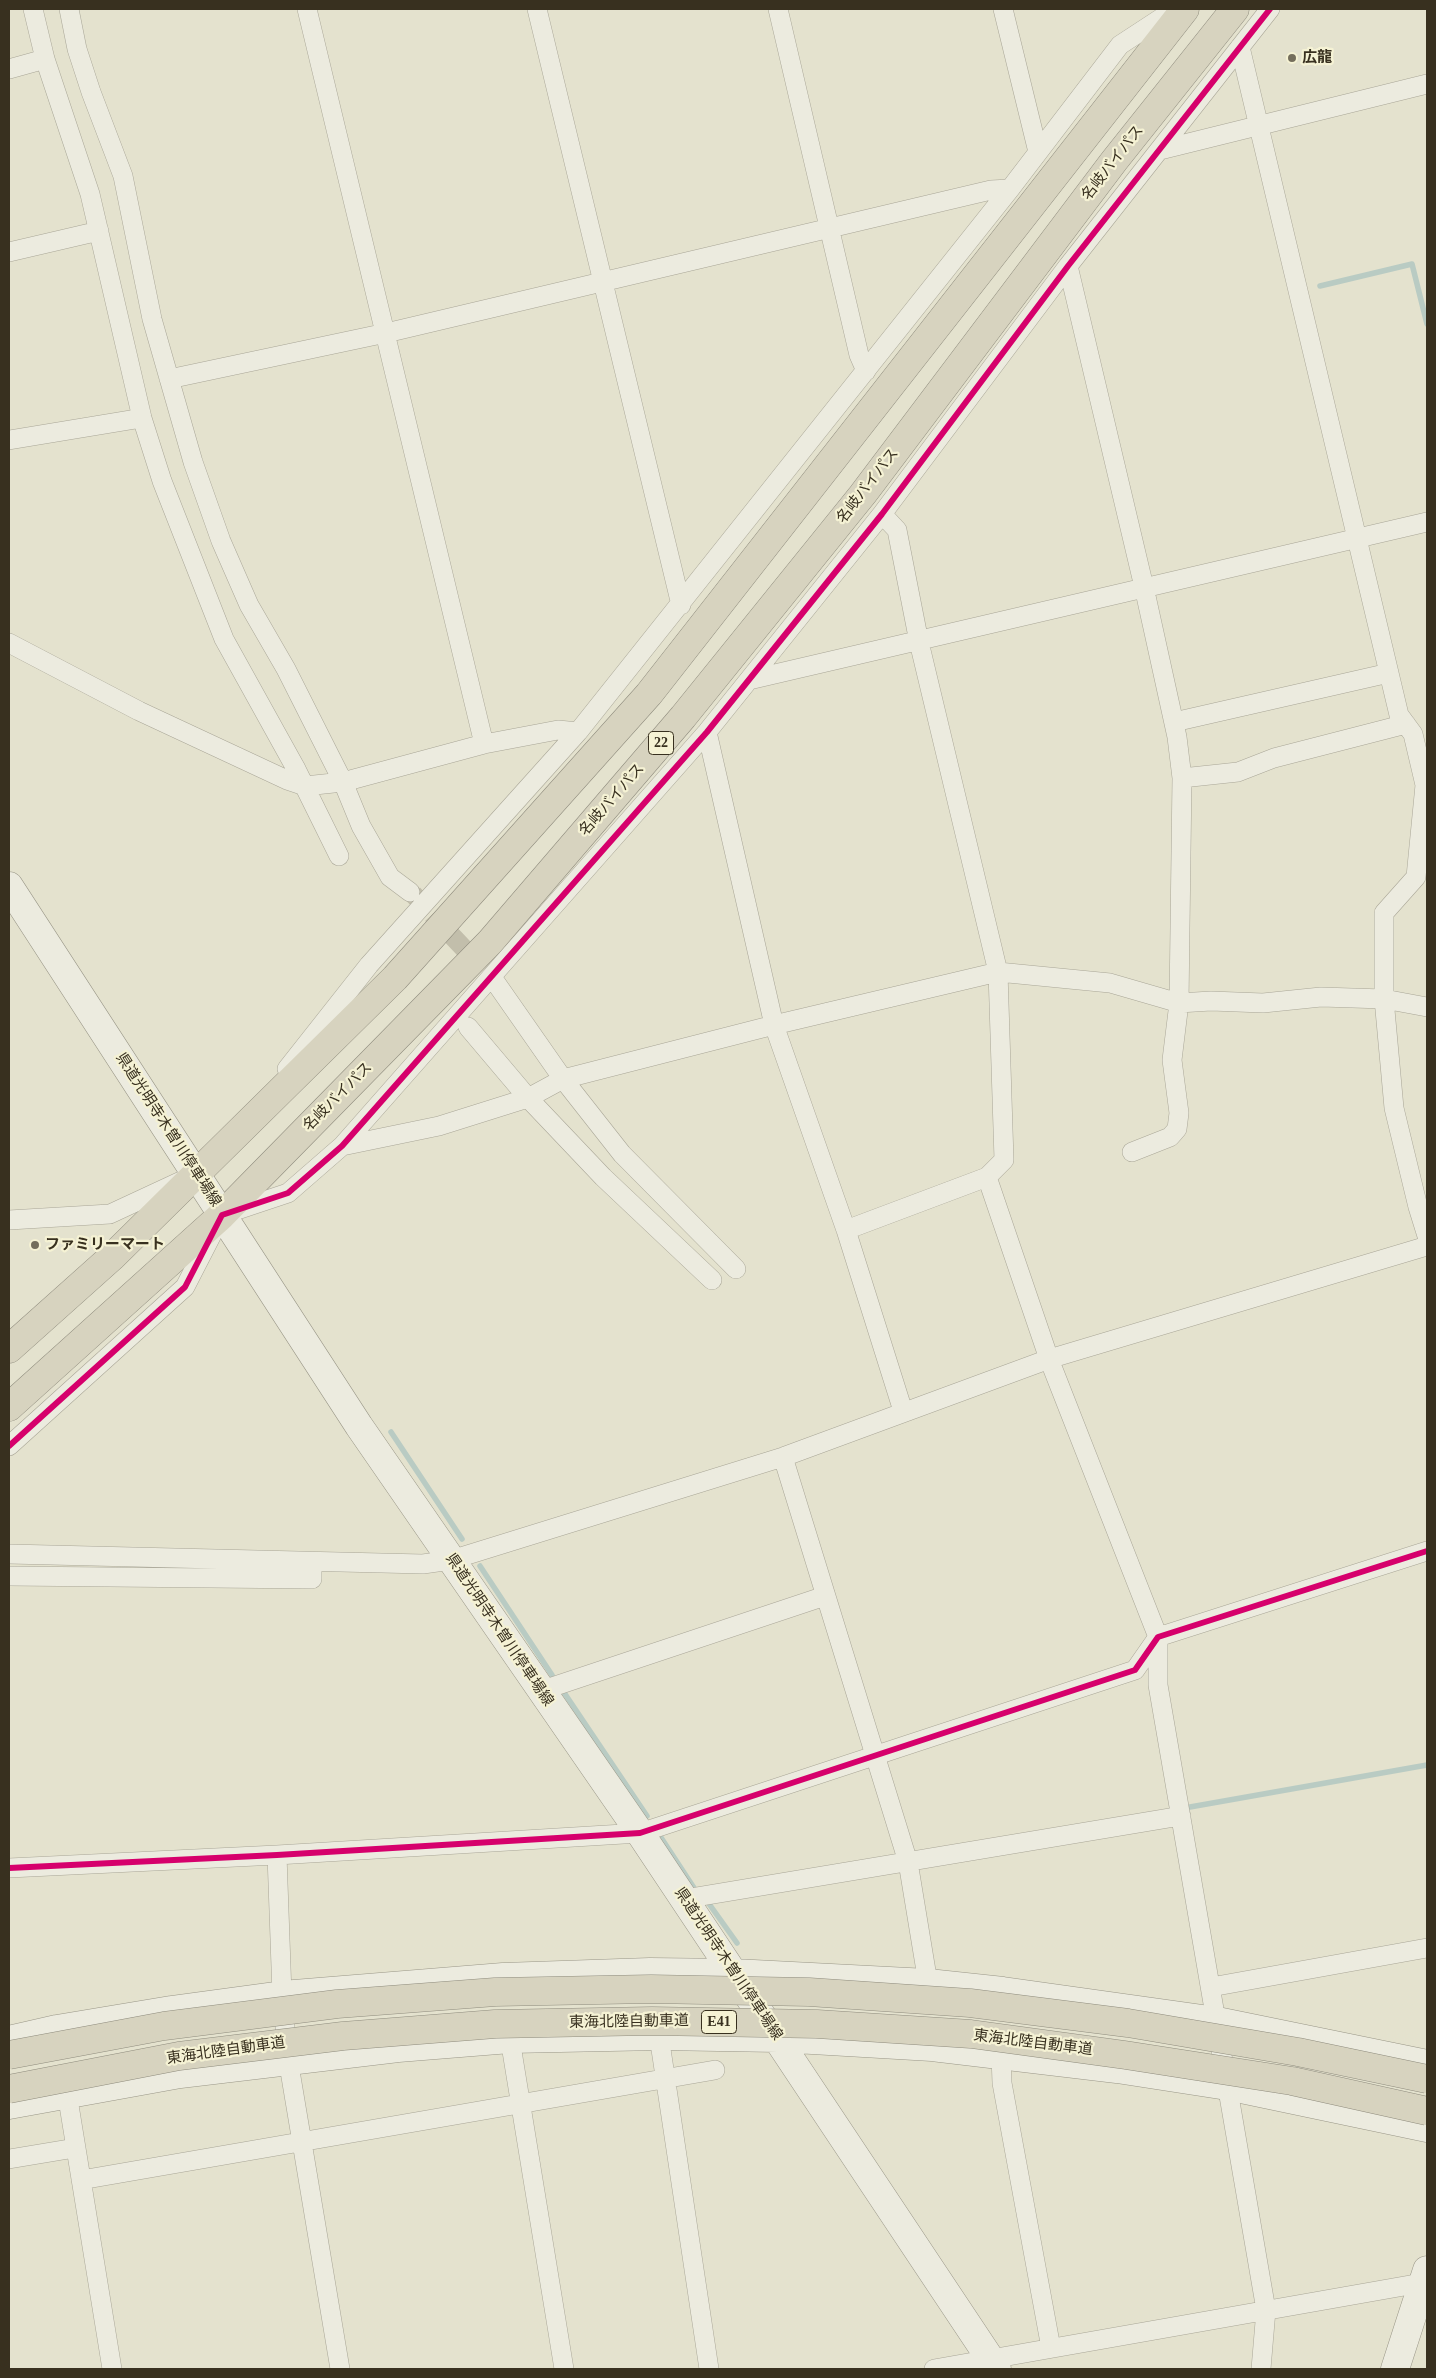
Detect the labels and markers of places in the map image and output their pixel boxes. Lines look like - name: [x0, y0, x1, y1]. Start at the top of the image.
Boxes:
- place label: 広龍: [1302, 49, 1332, 67]
- marker: 広龍: [1286, 52, 1298, 64]
- place label: ファミリーマート: [45, 1236, 165, 1254]
- marker: ファミリーマート: [29, 1239, 41, 1251]

